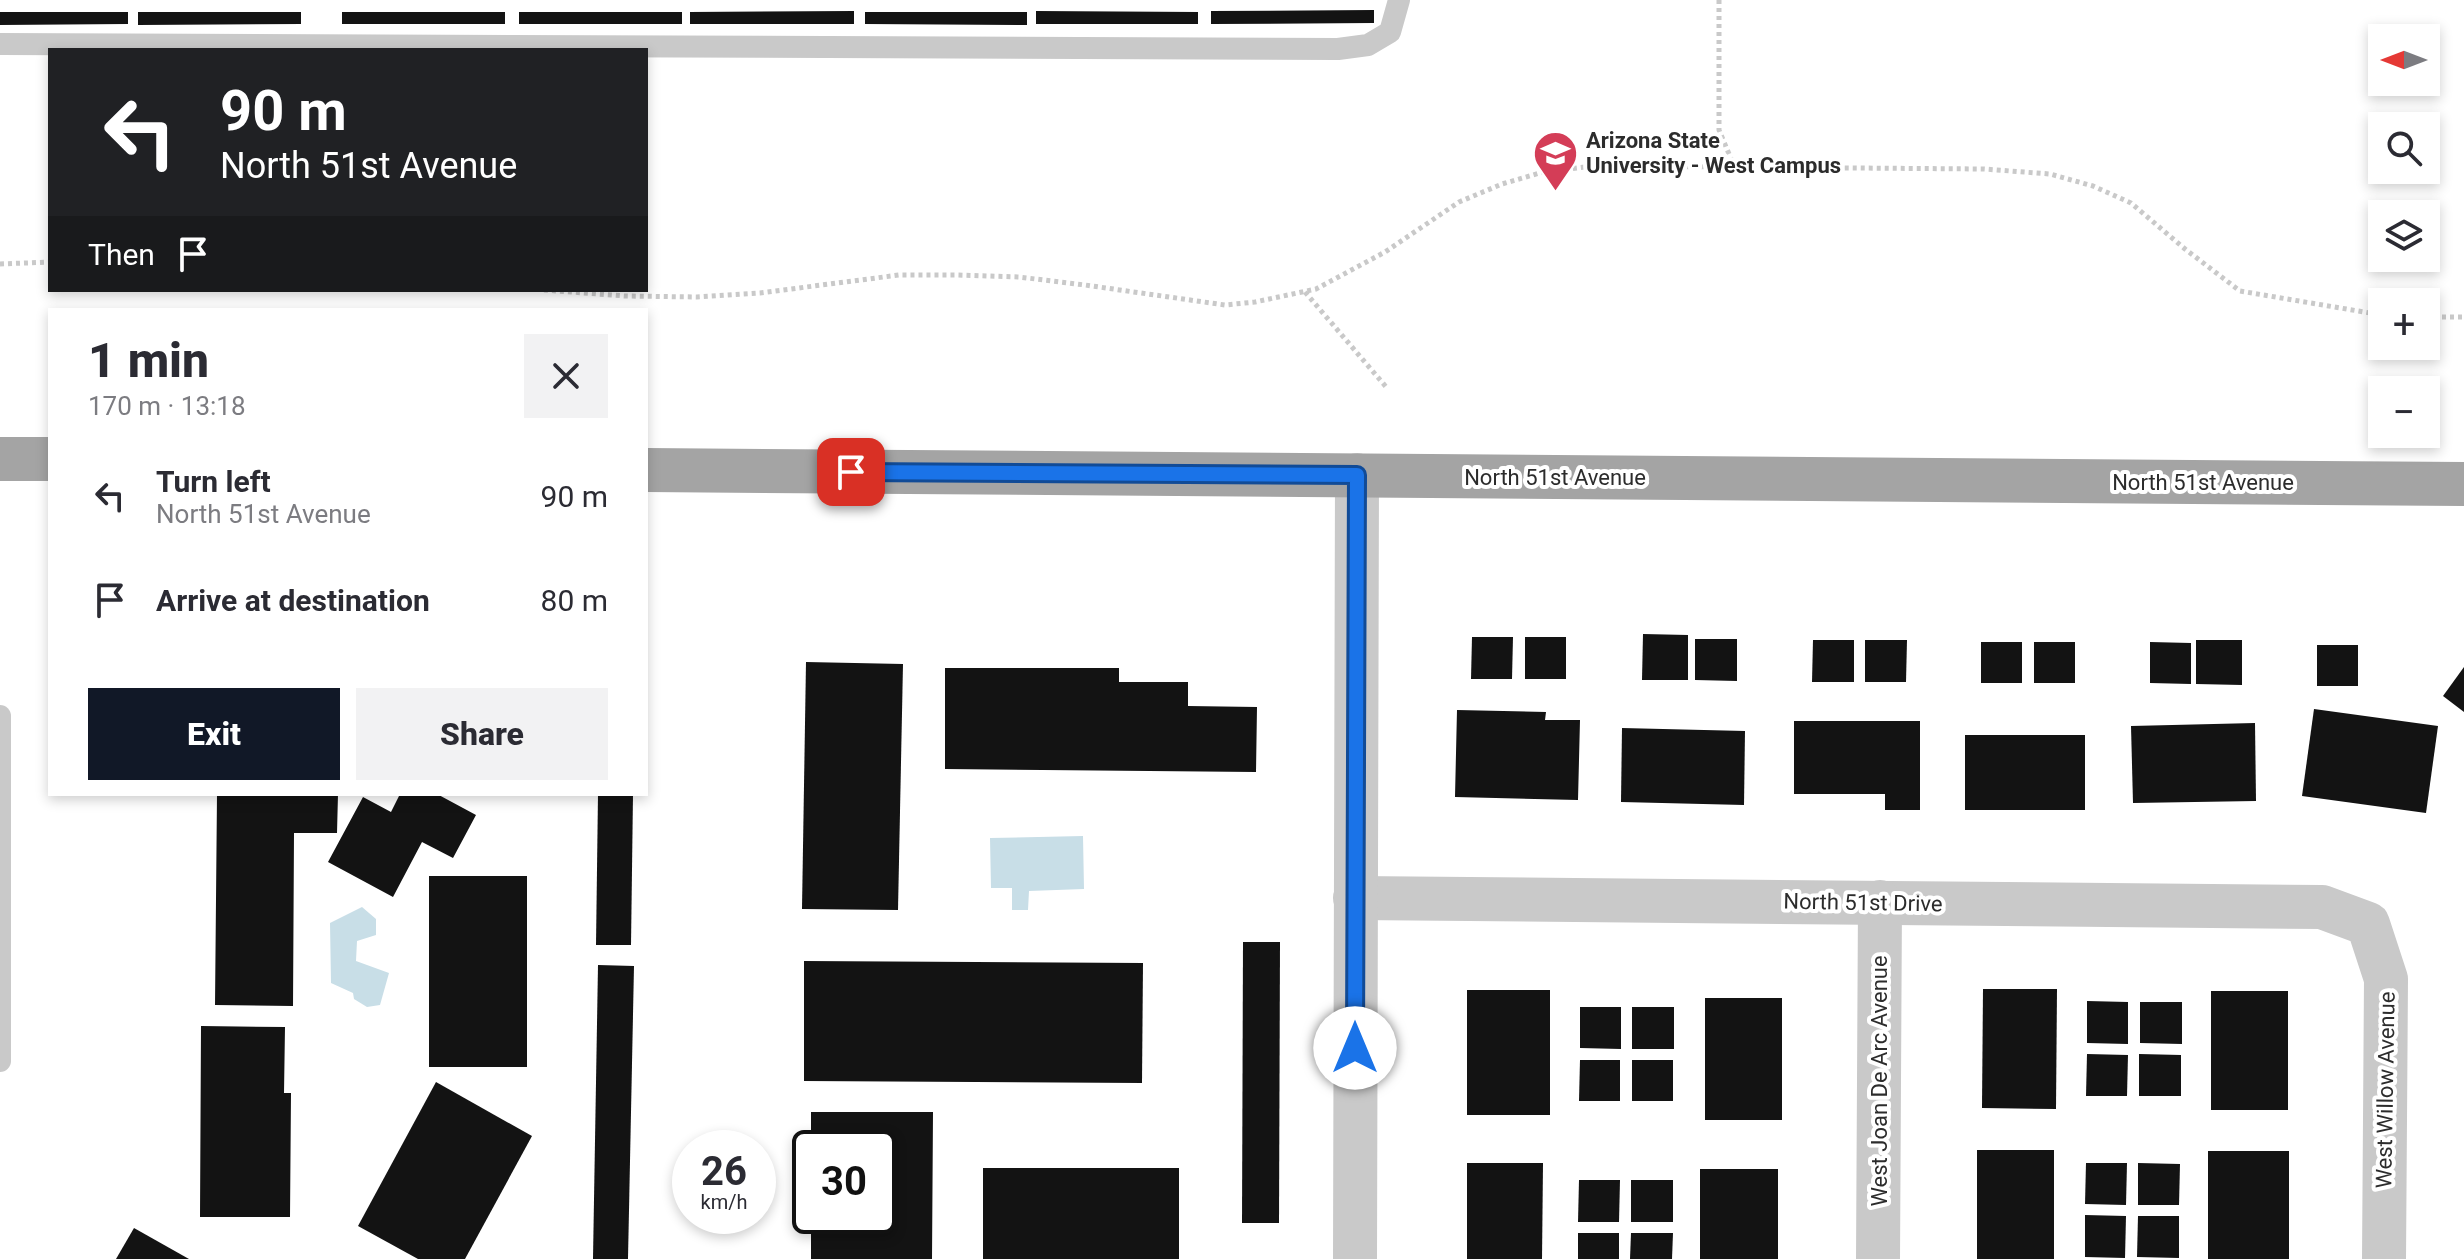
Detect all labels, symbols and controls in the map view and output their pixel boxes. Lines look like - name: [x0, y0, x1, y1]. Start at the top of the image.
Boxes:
- north arrow: [2368, 24, 2440, 96]
- map controls: [2368, 24, 2440, 448]
- text: 90 m: [220, 78, 347, 144]
- icon: left: [88, 80, 192, 184]
- button: search: [2368, 112, 2440, 184]
- place label: Arizona State University - West Campus: [1586, 128, 1841, 178]
- school or university icon: Arizona State University - West Campus: [1531, 129, 1579, 192]
- text: North 51st Avenue: [220, 145, 517, 187]
- button: layers: [2368, 200, 2440, 272]
- icon: arrive: [171, 232, 215, 276]
- text: Then: [88, 237, 155, 272]
- button: +: [2368, 288, 2440, 360]
- text: 1 min: [88, 332, 209, 389]
- button: close: [524, 334, 608, 418]
- button: −: [2368, 376, 2440, 448]
- text: 170 m · 13:18: [88, 391, 246, 421]
- pin: [817, 438, 885, 506]
- icon: arrive: [829, 450, 873, 494]
- text: Turn left: [156, 464, 271, 499]
- street label: North 51st Avenue: [1464, 465, 1646, 490]
- street label: North 51st Avenue: [2112, 470, 2294, 495]
- icon: left: [88, 474, 132, 518]
- text: 90 m: [541, 479, 608, 514]
- text: North 51st Avenue: [156, 499, 371, 529]
- icon: arrive: [88, 578, 132, 622]
- text: Arrive at destination: [156, 583, 430, 618]
- text: 80 m: [541, 583, 608, 618]
- button: Exit: [88, 688, 340, 780]
- button: Share: [356, 688, 608, 780]
- street label: North 51st Drive: [1783, 889, 1943, 916]
- street label: West Joan De Arc Avenue: [1867, 955, 1892, 1207]
- street label: West Willow Avenue: [2371, 991, 2400, 1189]
- position arrow: [1313, 1006, 1397, 1090]
- speed limit sign: 30: [792, 1130, 896, 1234]
- text: 26: [701, 1148, 747, 1195]
- text: km/h: [701, 1190, 747, 1214]

